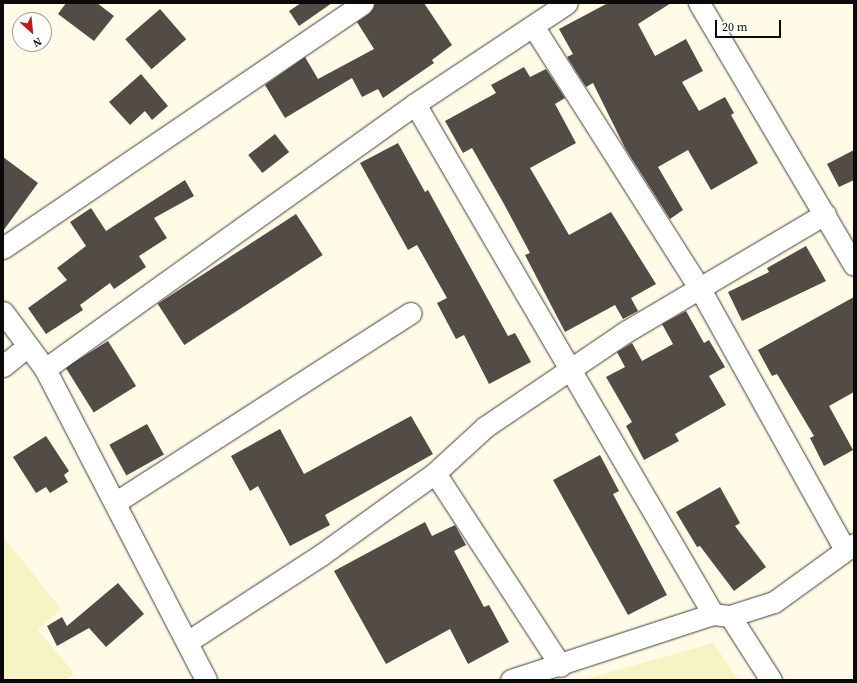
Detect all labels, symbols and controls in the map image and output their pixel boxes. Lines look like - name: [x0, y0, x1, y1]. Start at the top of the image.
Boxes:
- north arrow: [12, 12, 52, 52]
- scale bar: [717, 12, 783, 38]
- text: 20 m: [722, 19, 748, 35]
- text: N: [30, 34, 44, 51]

